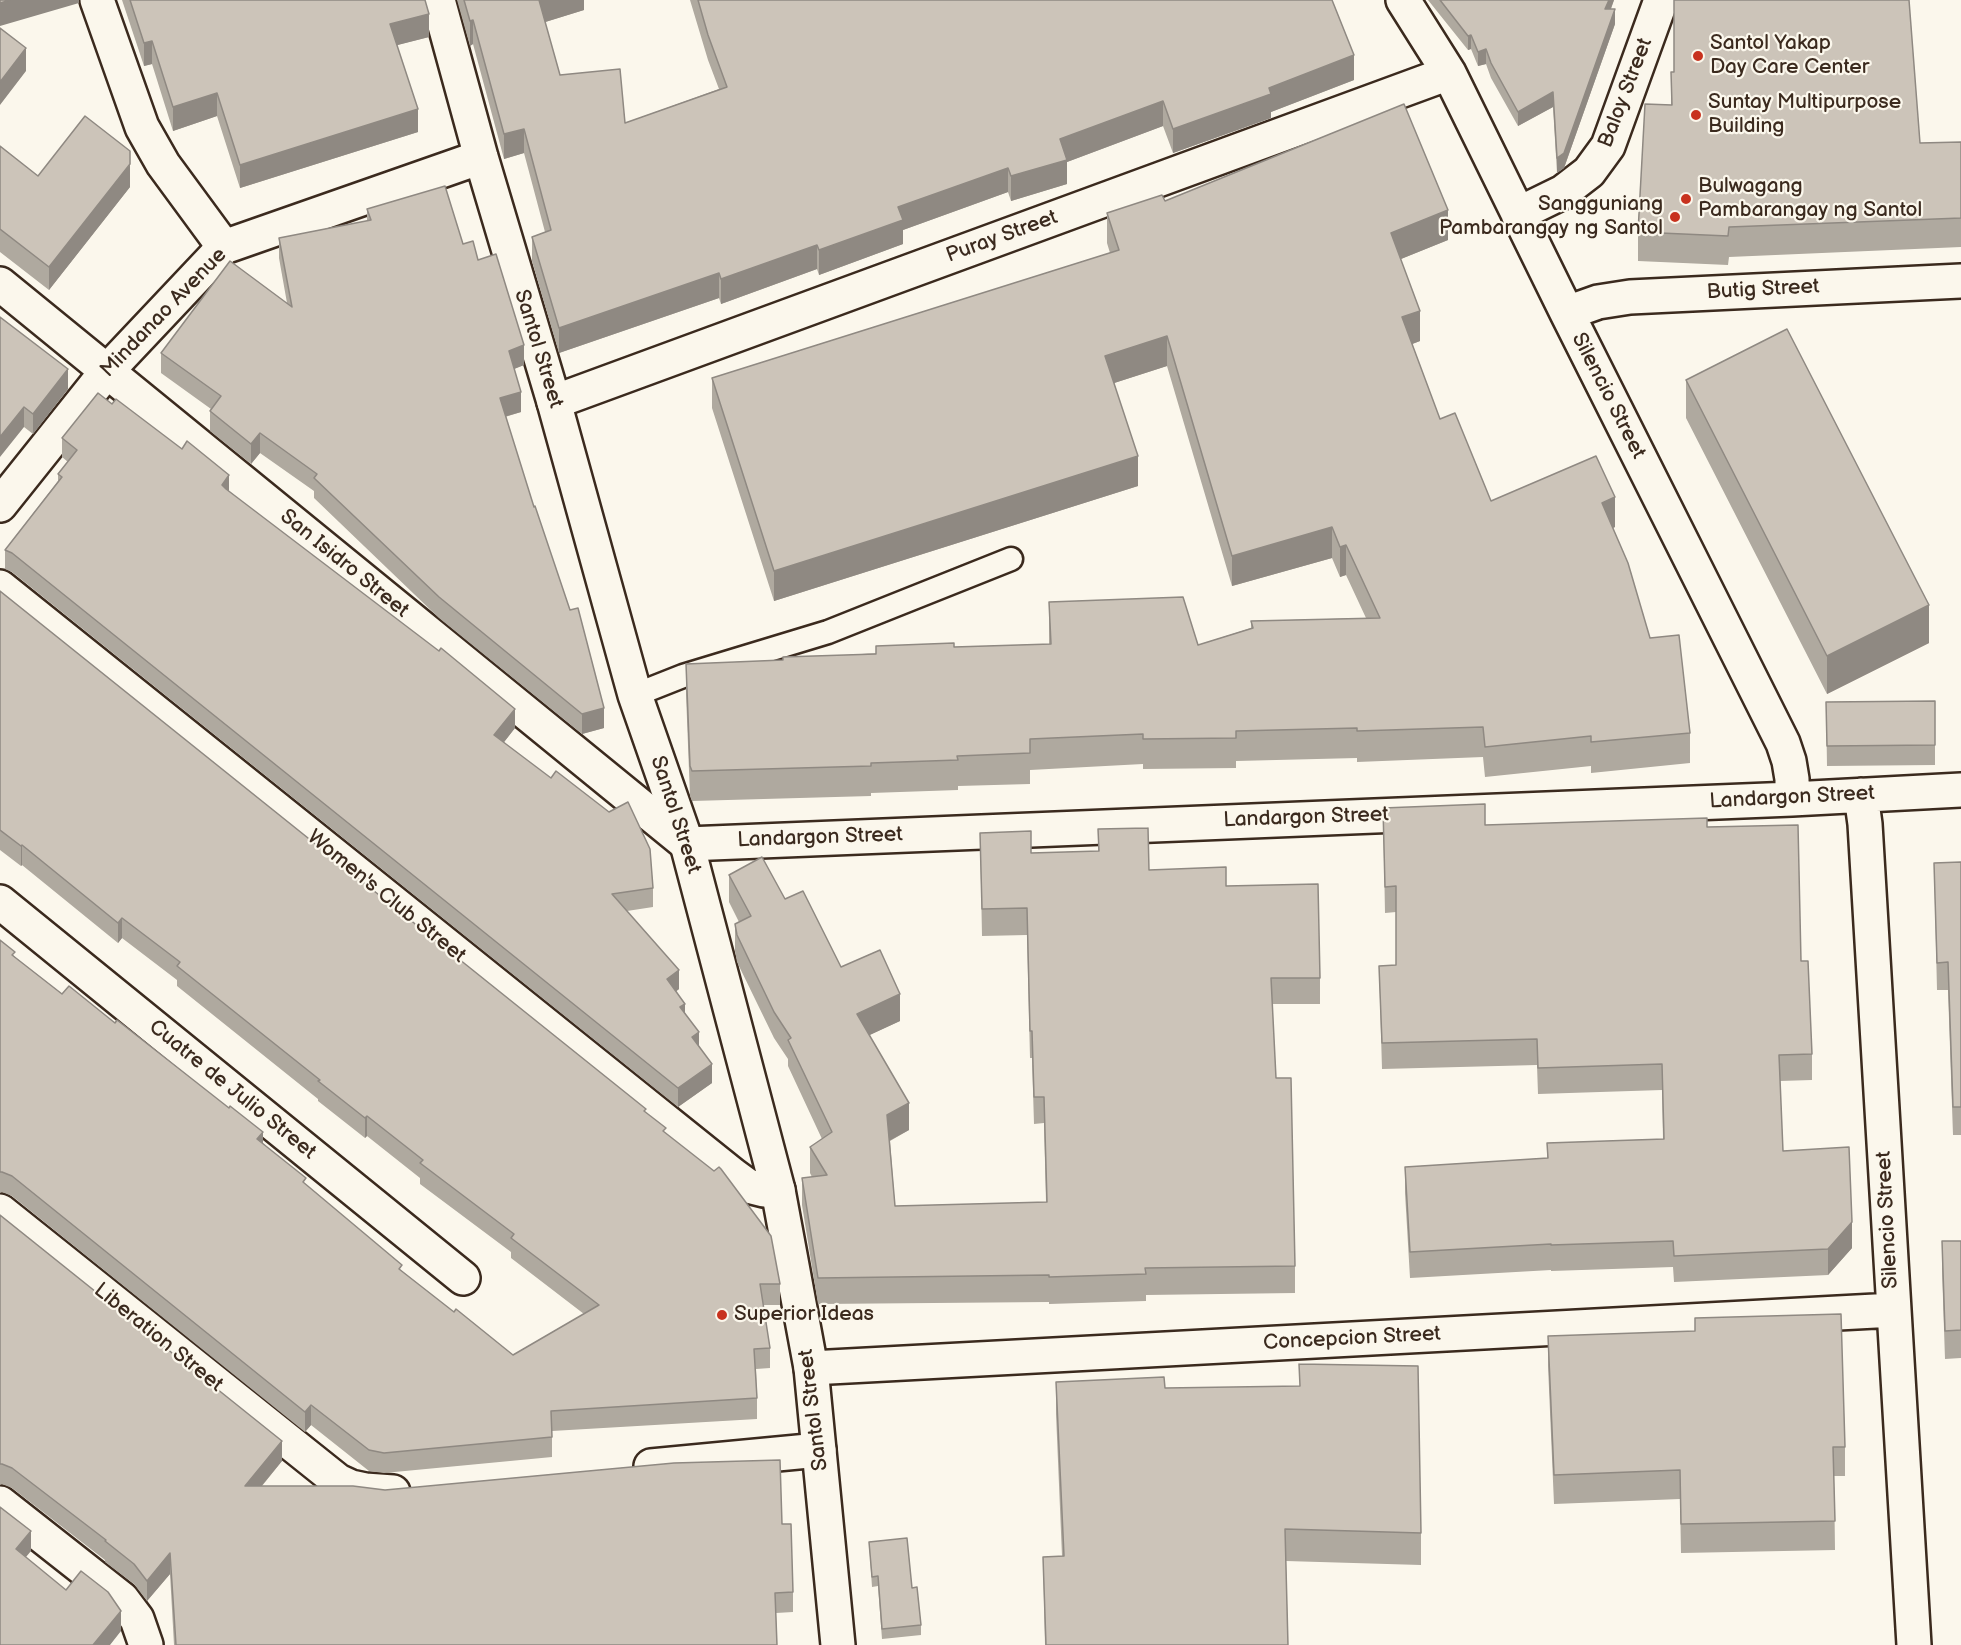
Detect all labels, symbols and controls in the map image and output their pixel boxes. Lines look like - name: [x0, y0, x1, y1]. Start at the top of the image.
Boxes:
- place label: Santol Yakap Day Care Center: [1710, 31, 1869, 81]
- street label: Baloy Street: [1594, 35, 1658, 151]
- marker: Santol Yakap Day Care Center: [1691, 49, 1705, 63]
- place label: Suntay Multipurpose Building: [1708, 90, 1901, 140]
- marker: Suntay Multipurpose Building: [1689, 108, 1703, 122]
- place label: Bulwagang Pambarangay ng Santol: [1698, 174, 1922, 224]
- place label: Sangguniang Pambarangay ng Santol: [1439, 192, 1663, 242]
- marker: Bulwagang Pambarangay ng Santol: [1679, 192, 1693, 206]
- street label: Puray Street: [943, 205, 1061, 269]
- marker: Sangguniang Pambarangay ng Santol: [1668, 210, 1682, 224]
- street label: Mindanao Avenue: [96, 243, 232, 383]
- street label: Butig Street: [1706, 274, 1820, 306]
- street label: Santol Street: [508, 287, 568, 411]
- street label: Silencio Street: [1565, 329, 1651, 463]
- street label: San Isidro Street: [275, 504, 413, 624]
- street label: Santol Street: [644, 753, 706, 877]
- street label: Landargon Street: [1709, 781, 1875, 815]
- street label: Landargon Street: [1223, 803, 1389, 833]
- street label: Landargon Street: [737, 823, 903, 853]
- street label: Women's Club Street: [302, 825, 470, 969]
- street label: Cuatre de Julio Street: [143, 1015, 321, 1165]
- street label: Silencio Street: [1872, 1151, 1904, 1289]
- street label: Liberation Street: [88, 1278, 228, 1398]
- place label: Superior Ideas: [734, 1302, 874, 1328]
- marker: Superior Ideas: [715, 1308, 729, 1322]
- street label: Concepcion Street: [1263, 1322, 1441, 1356]
- street label: Santol Street: [794, 1348, 834, 1472]

